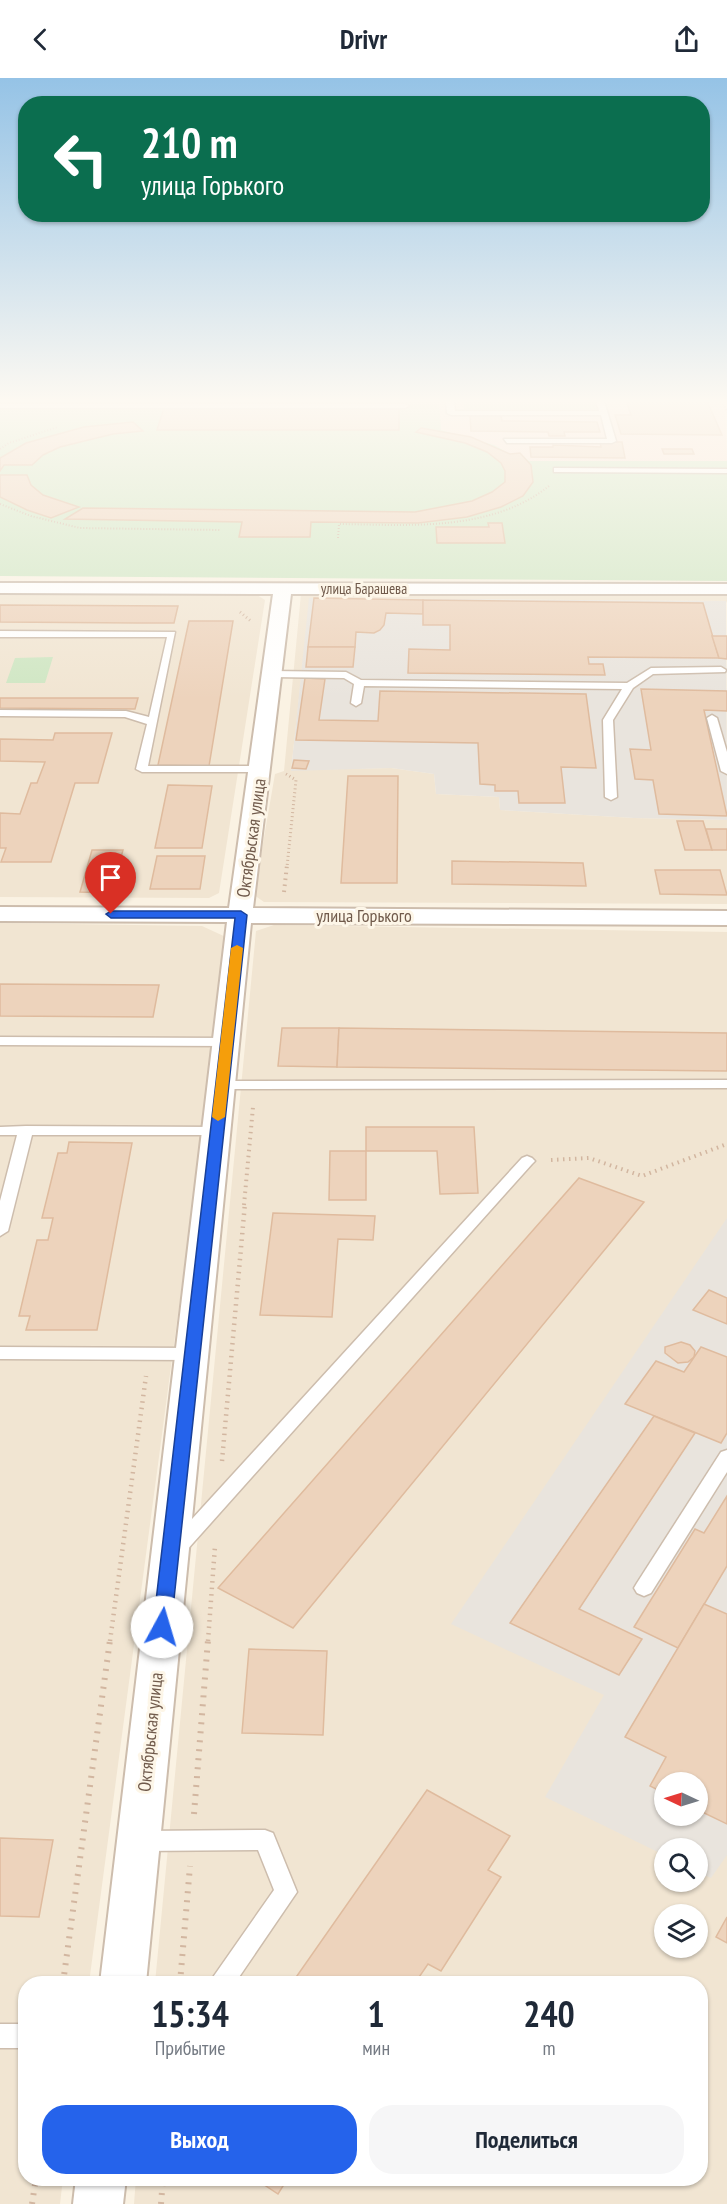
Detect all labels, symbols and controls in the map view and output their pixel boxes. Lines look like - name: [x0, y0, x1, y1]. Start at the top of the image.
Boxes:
- text: Drivr: [340, 22, 387, 56]
- icon: back: [24, 23, 57, 56]
- icon: share: [670, 23, 703, 56]
- text: 210 m: [141, 115, 238, 170]
- icon: left: [42, 120, 120, 198]
- text: улица Горького: [141, 168, 284, 202]
- street label: улица Барашева: [321, 579, 407, 598]
- street label: Октябрьская улица: [231, 777, 271, 899]
- pin: [85, 852, 136, 914]
- icon: arrive: [94, 861, 127, 894]
- street label: улица Горького: [316, 904, 412, 927]
- position arrow: [130, 1595, 194, 1659]
- street label: Октябрьская улица: [132, 1671, 168, 1793]
- north arrow: [654, 1772, 708, 1826]
- map controls: [654, 1772, 708, 1958]
- button: search: [654, 1838, 708, 1892]
- button: layers: [654, 1904, 708, 1958]
- text: 15:34: [151, 1990, 229, 2037]
- text: 1: [368, 1990, 385, 2037]
- text: 240: [523, 1990, 575, 2037]
- text: Прибытие: [155, 2035, 226, 2061]
- text: мин: [362, 2035, 390, 2061]
- text: m: [543, 2035, 556, 2061]
- button: Выход: [42, 2105, 357, 2174]
- button: Поделиться: [369, 2105, 684, 2174]

